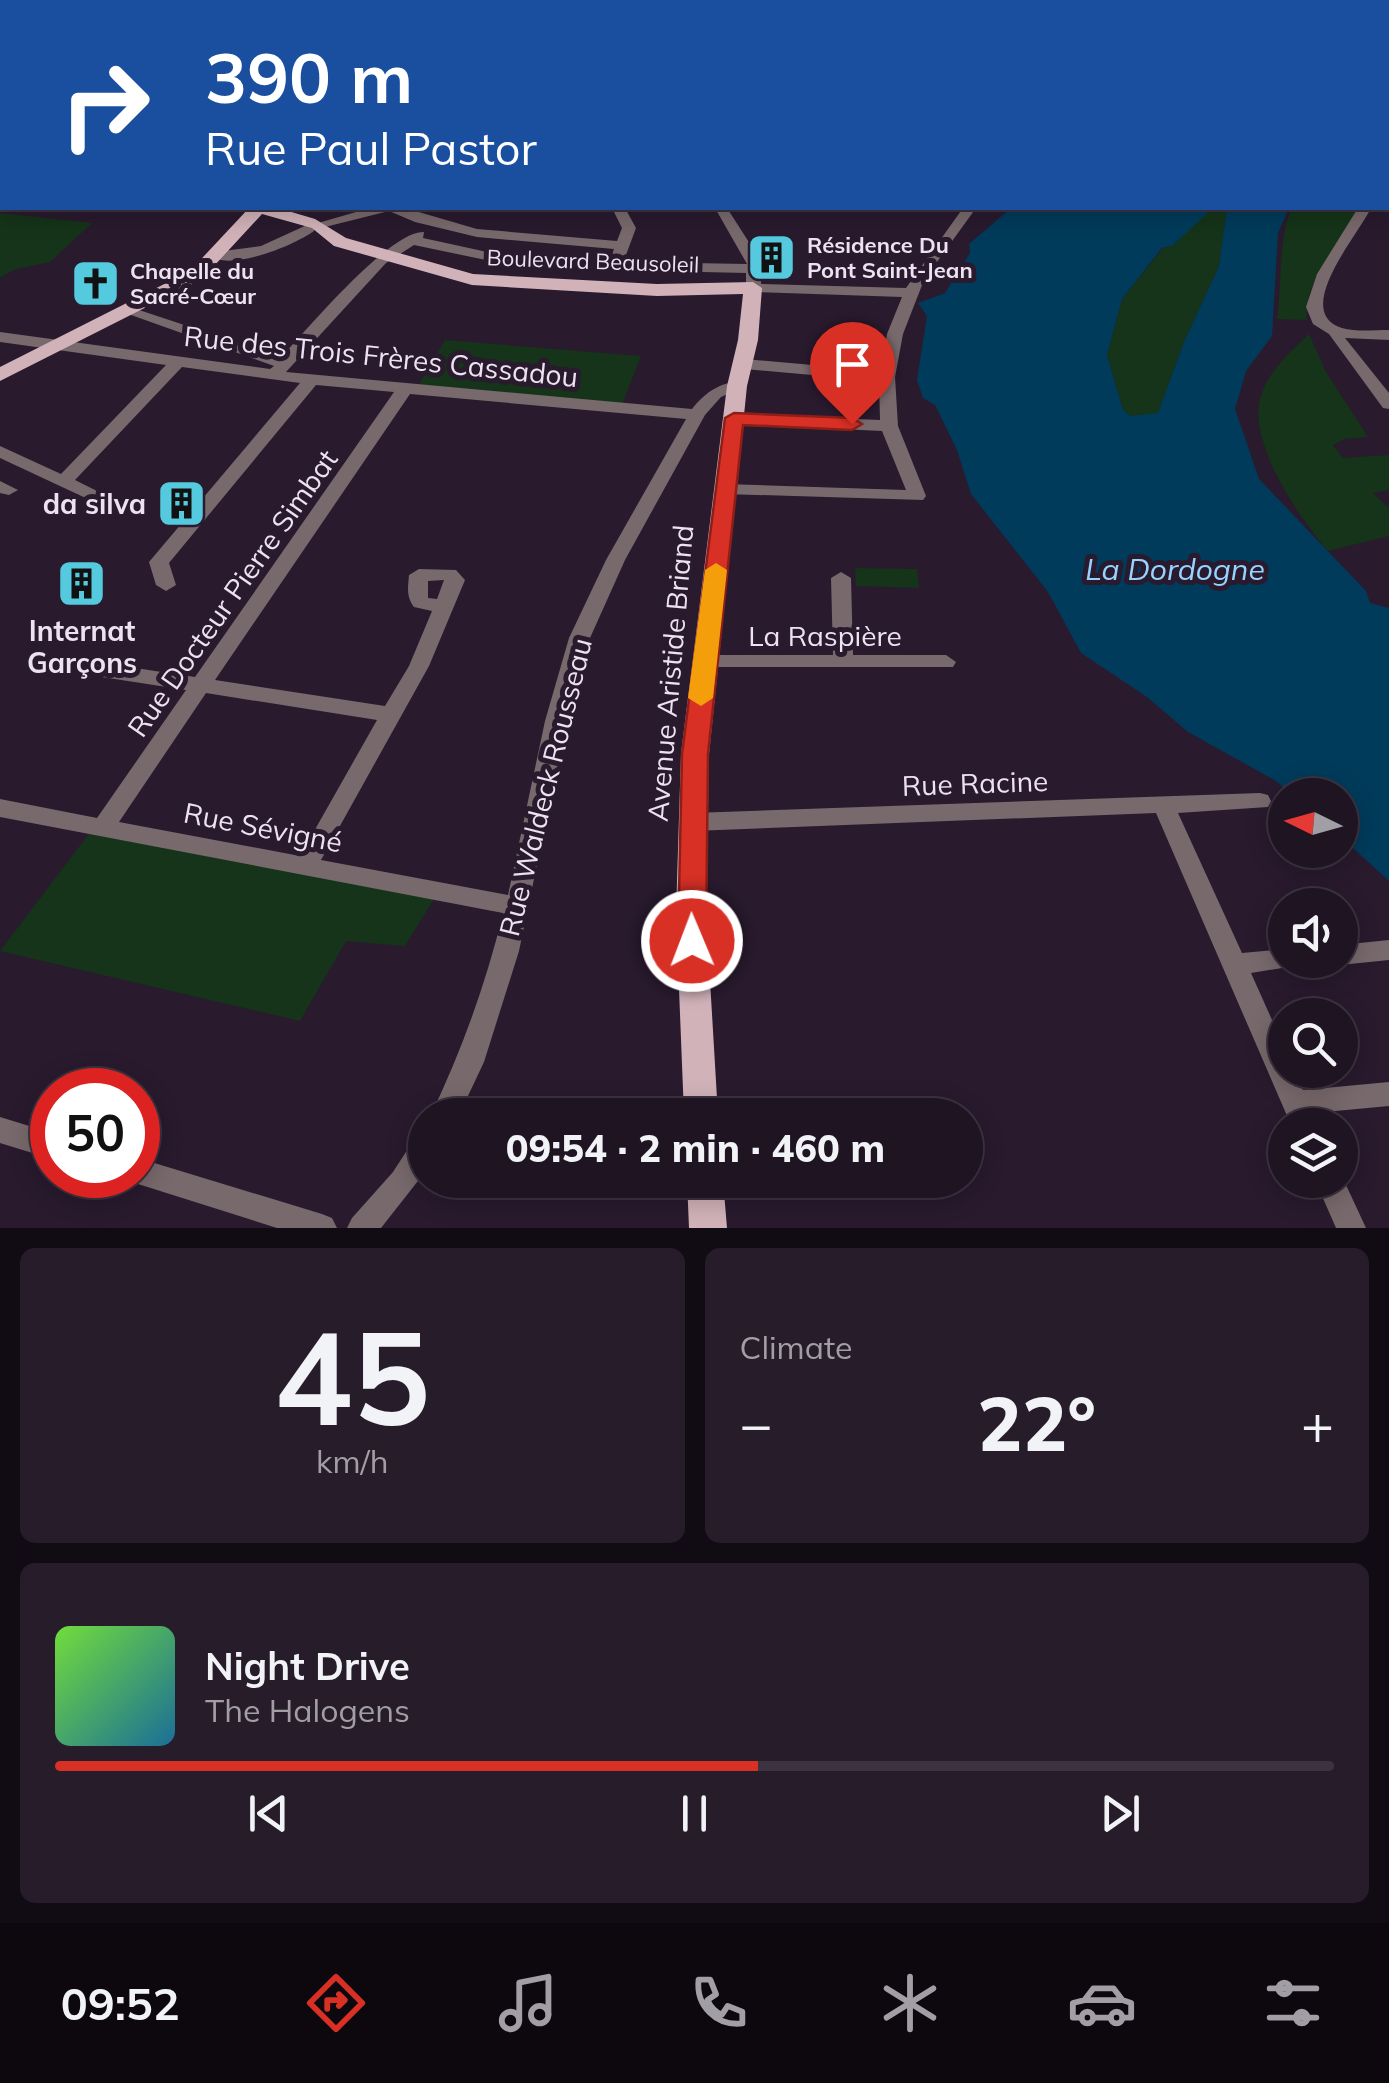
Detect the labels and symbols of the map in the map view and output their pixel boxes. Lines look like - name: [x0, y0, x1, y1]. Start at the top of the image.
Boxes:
- place label: Résidence Du Pont Saint-Jean: [807, 231, 973, 284]
- building icon: Résidence Du Pont Saint-Jean: [746, 232, 798, 284]
- street label: Boulevard Beausoleil: [486, 243, 700, 279]
- place label: Chapelle du Sacré-Cœur: [130, 257, 256, 310]
- church icon: Chapelle du Sacré-Cœur: [69, 258, 121, 310]
- street label: Rue des Trois Frères Cassadou: [182, 318, 580, 394]
- pin: [810, 322, 895, 425]
- street label: Rue Docteur Pierre Simbat: [120, 443, 345, 743]
- building icon: da silva: [155, 477, 207, 529]
- place label: da silva: [43, 486, 146, 521]
- street label: Avenue Aristide Briand: [640, 523, 700, 823]
- water label: La Dordogne: [1085, 550, 1265, 588]
- building icon: Internat Garçons: [56, 557, 108, 609]
- place label: Internat Garçons: [27, 613, 137, 680]
- street label: La Raspière: [748, 618, 902, 653]
- street label: Rue Waldeck Rousseau: [491, 634, 599, 940]
- street label: Rue Racine: [901, 763, 1049, 803]
- north arrow: [1268, 778, 1358, 868]
- street label: Rue Sévigné: [181, 794, 345, 860]
- position arrow: [640, 889, 744, 993]
- speed limit sign: 50: [30, 1068, 160, 1198]

